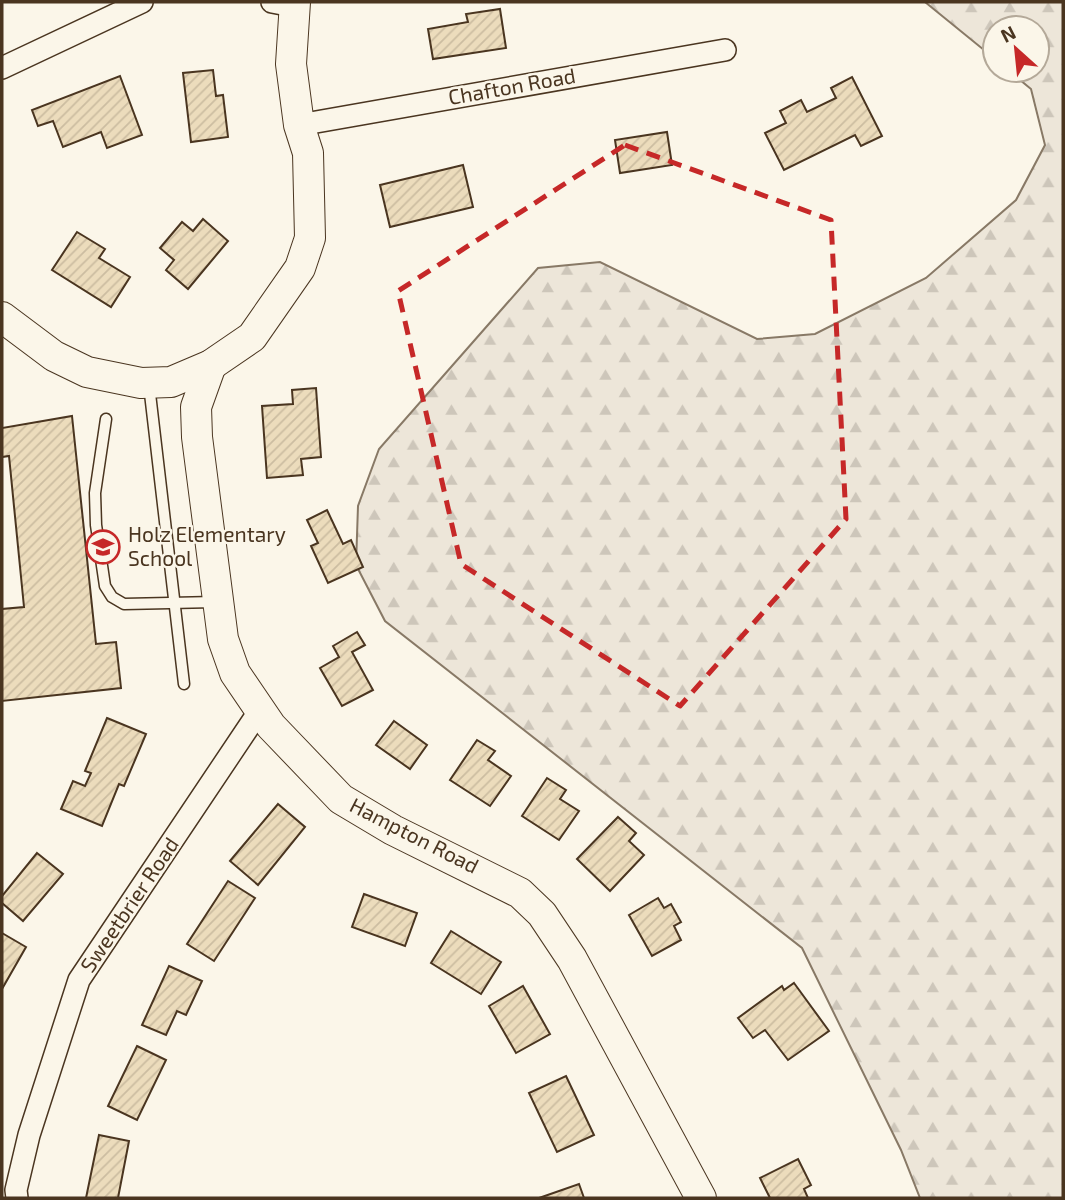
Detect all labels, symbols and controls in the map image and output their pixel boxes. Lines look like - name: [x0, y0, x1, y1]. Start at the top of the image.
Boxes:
- north arrow: [981, 14, 1051, 84]
- text: N: [997, 20, 1019, 47]
- street label: Chafton Road: [446, 62, 577, 109]
- place label: Holz Elementary School: [128, 521, 286, 570]
- school or university icon: Holz Elementary School: [84, 528, 122, 566]
- street label: Hampton Road: [346, 791, 483, 878]
- street label: Sweetbrier Road: [74, 832, 183, 976]

